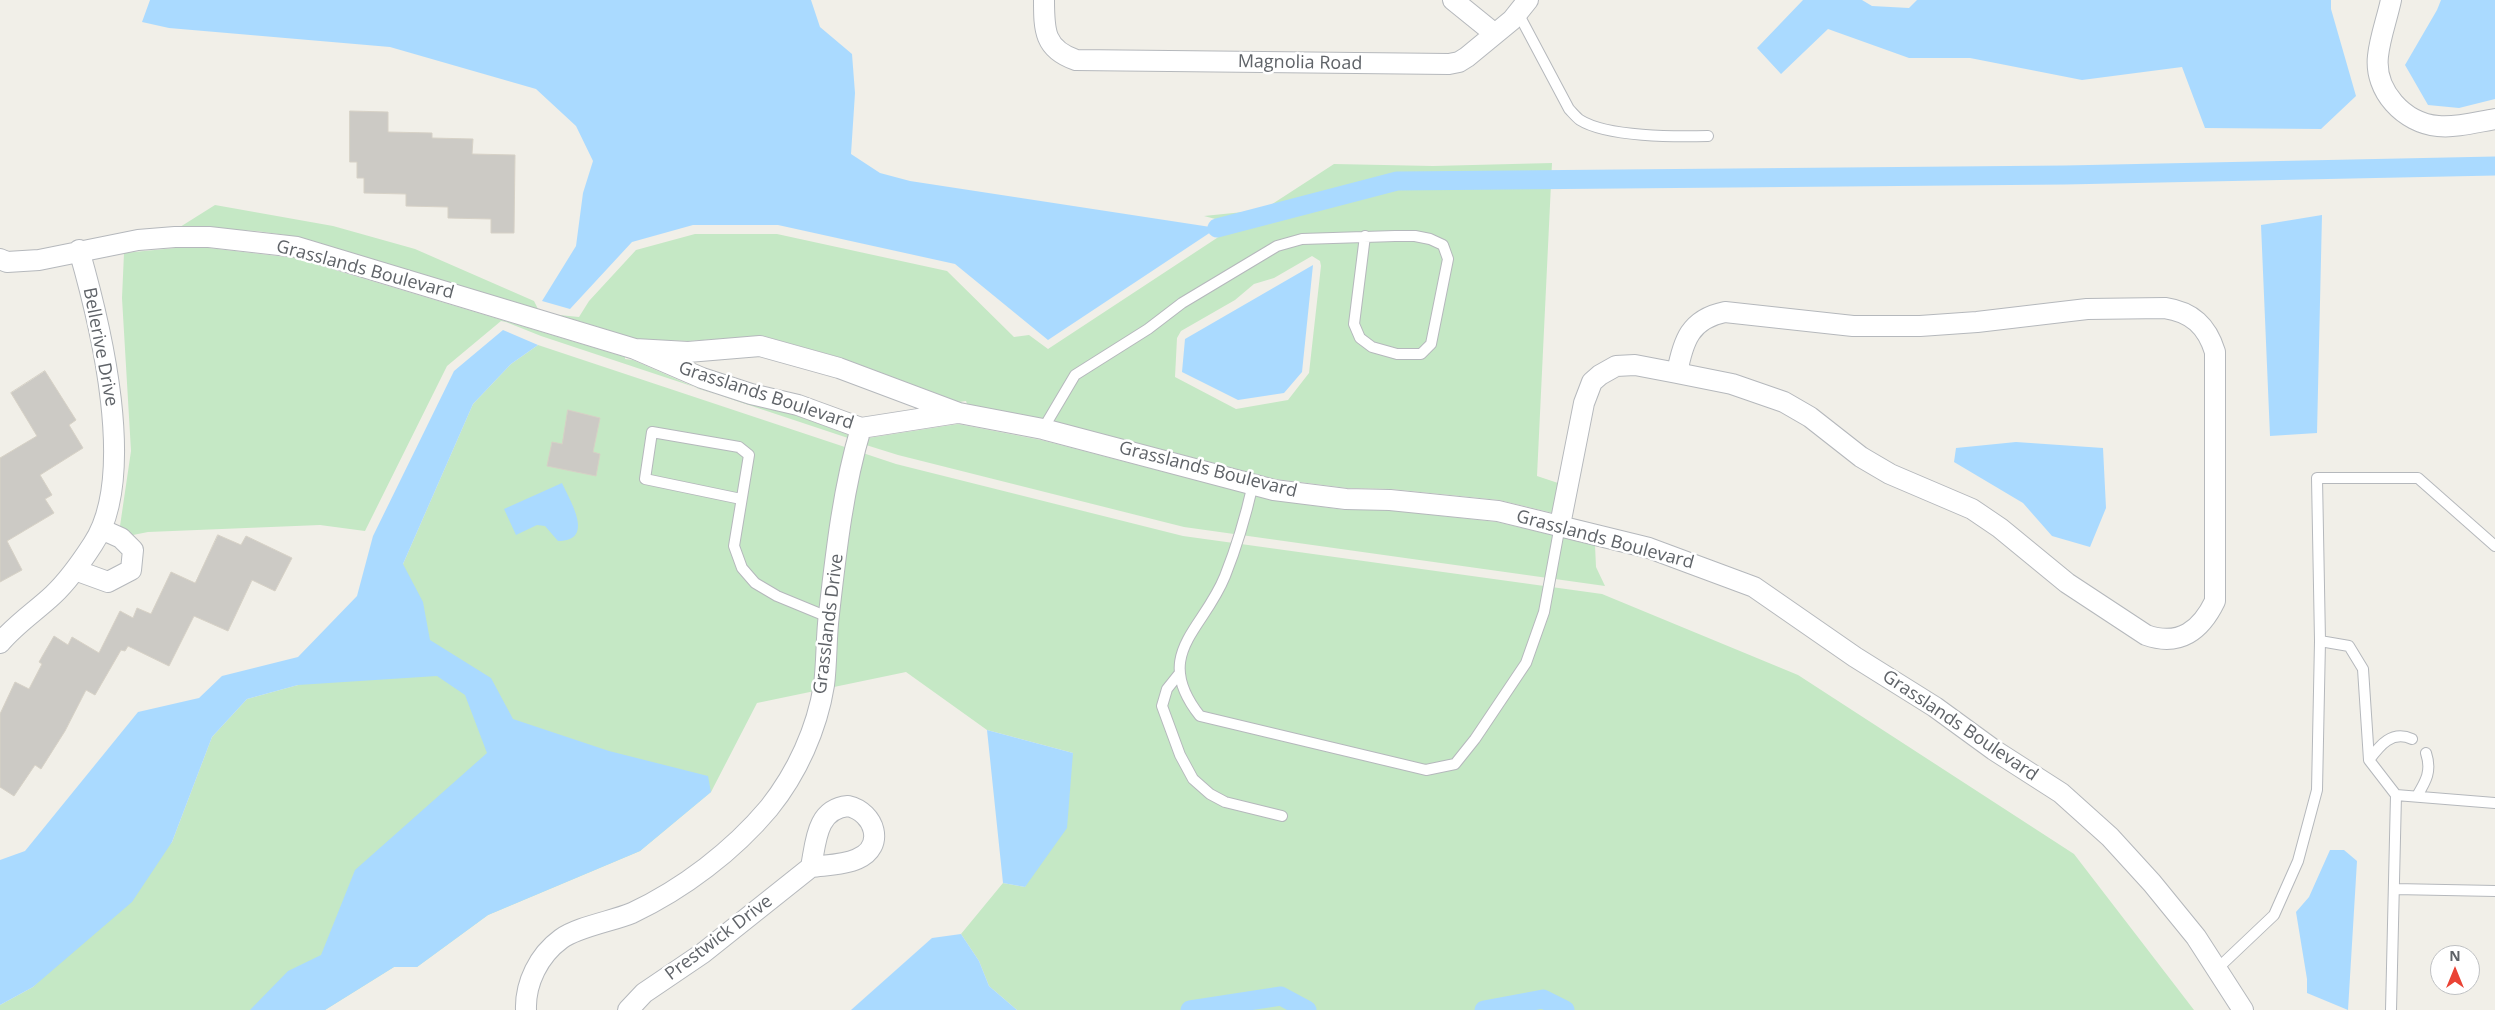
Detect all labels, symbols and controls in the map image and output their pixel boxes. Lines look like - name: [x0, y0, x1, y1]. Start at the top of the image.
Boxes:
- street label: Magnolia Road: [1238, 51, 1362, 75]
- street label: Grasslands Boulevard: [274, 236, 456, 304]
- street label: Bellerive Drive: [78, 286, 122, 408]
- street label: Grasslands Boulevard: [676, 357, 856, 435]
- street label: Grasslands Boulevard: [1117, 437, 1299, 503]
- street label: Grasslands Boulevard: [1514, 506, 1696, 574]
- street label: Grasslands Drive: [810, 552, 848, 696]
- street label: Grasslands Boulevard: [1878, 666, 2042, 786]
- street label: Prestwick Drive: [661, 891, 777, 985]
- north arrow: [2430, 945, 2480, 995]
- text: N: [2449, 946, 2461, 965]

